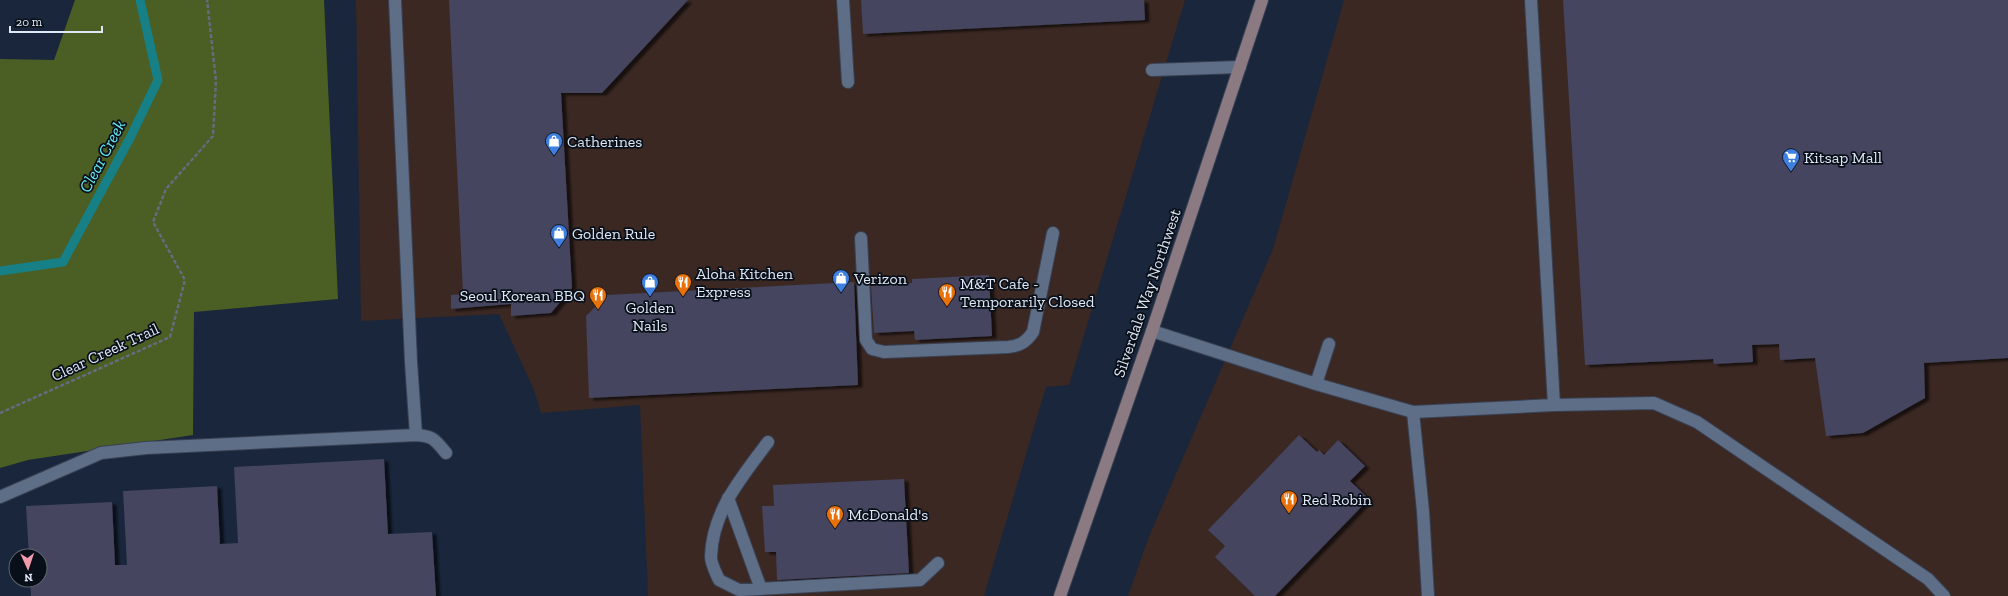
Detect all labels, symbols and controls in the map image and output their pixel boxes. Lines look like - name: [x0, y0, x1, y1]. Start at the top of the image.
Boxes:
- scale bar: [10, 8, 102, 34]
- text: 20 m: [16, 15, 43, 29]
- water label: Clear Creek: [75, 116, 130, 196]
- shop icon: Catherines: [544, 131, 564, 156]
- place label: Catherines: [567, 132, 642, 151]
- supermarket icon: Kitsap Mall: [1781, 147, 1801, 172]
- place label: Kitsap Mall: [1804, 148, 1882, 167]
- street label: Silverdale Way Northwest: [1109, 206, 1185, 380]
- shop icon: Golden Rule: [549, 223, 569, 248]
- place label: Golden Rule: [572, 224, 655, 243]
- place label: Aloha Kitchen Express: [696, 264, 794, 301]
- shop icon: Verizon: [831, 268, 851, 293]
- place label: Verizon: [853, 269, 908, 288]
- shop icon: Golden Nails: [640, 272, 660, 297]
- restaurant icon: Aloha Kitchen Express: [673, 272, 693, 297]
- place label: M&T Cafe - Temporarily Closed: [960, 274, 1095, 311]
- restaurant icon: M&T Cafe - Temporarily Closed: [937, 282, 957, 307]
- restaurant icon: Seoul Korean BBQ: [588, 285, 608, 310]
- place label: Seoul Korean BBQ: [460, 286, 585, 305]
- place label: Golden Nails: [626, 298, 675, 335]
- street label: Clear Creek Trail: [48, 319, 162, 385]
- restaurant icon: Red Robin: [1279, 489, 1299, 514]
- place label: Red Robin: [1302, 490, 1373, 509]
- restaurant icon: McDonald's: [825, 504, 845, 529]
- place label: McDonald's: [848, 505, 928, 524]
- north arrow: [8, 548, 48, 588]
- text: N: [23, 571, 33, 584]

